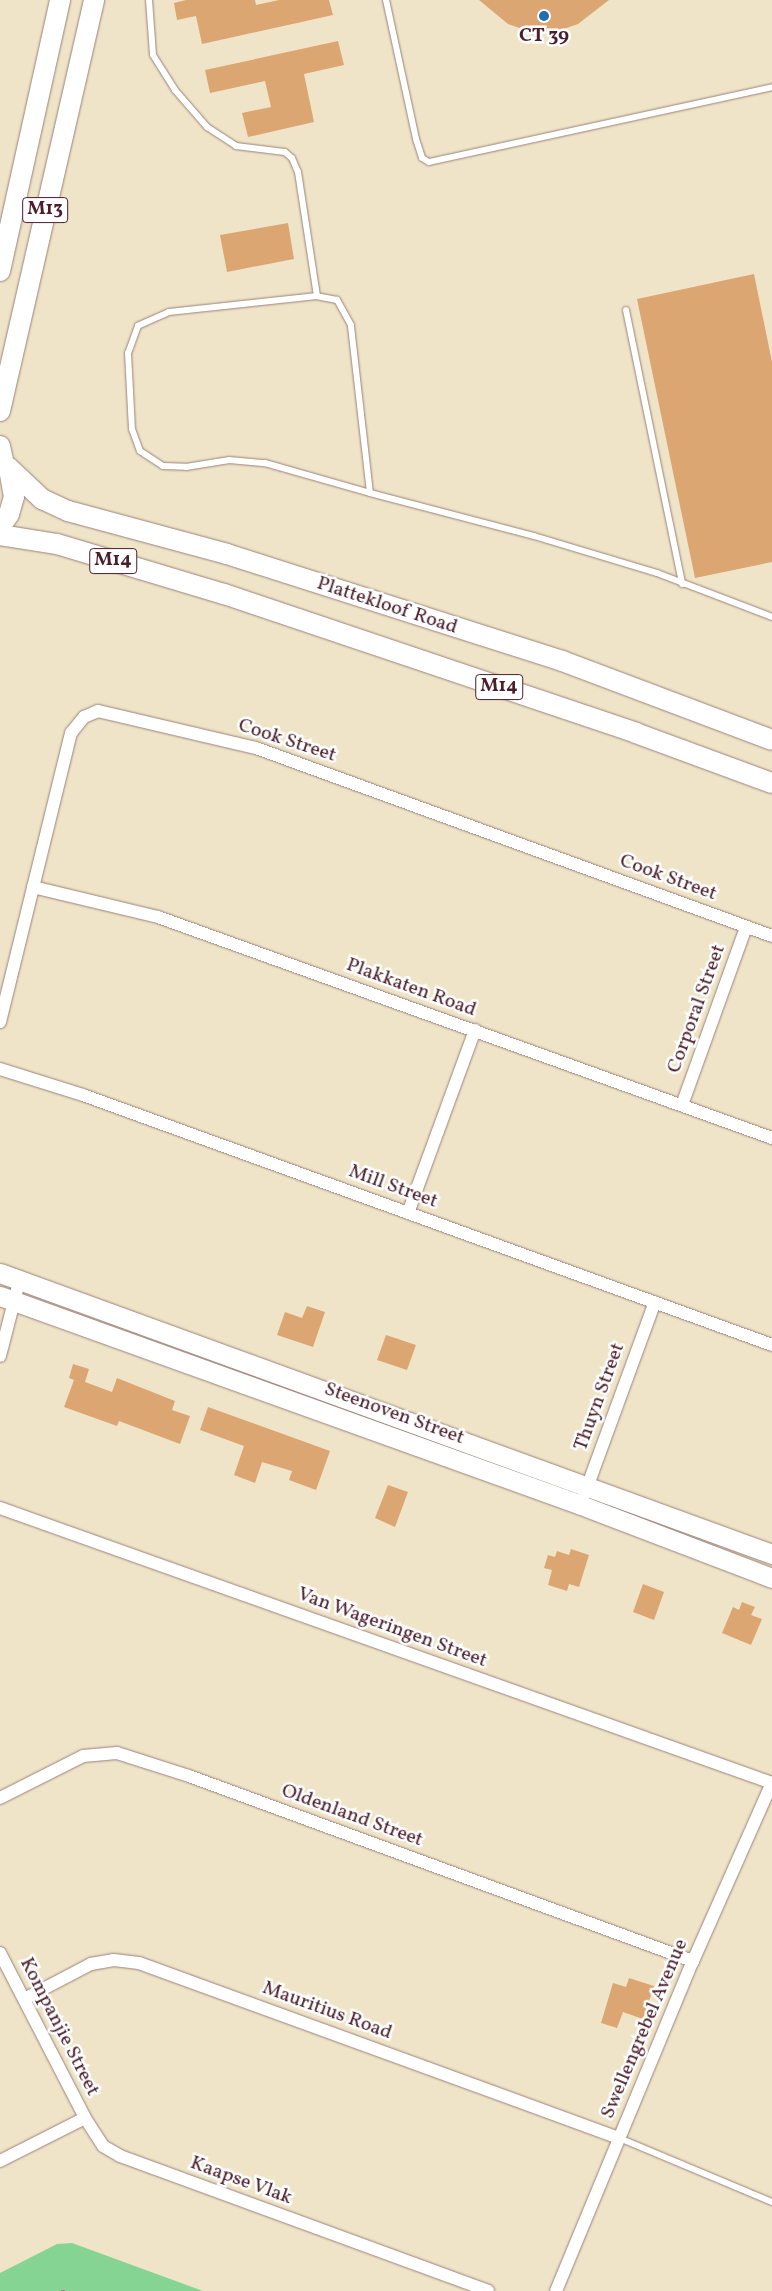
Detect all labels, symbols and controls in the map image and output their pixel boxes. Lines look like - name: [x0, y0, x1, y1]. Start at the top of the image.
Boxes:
- marker: CT 39: [538, 10, 550, 22]
- place label: CT 39: [519, 24, 569, 48]
- road number: M13: [21, 194, 69, 226]
- road number: M14: [88, 544, 138, 578]
- street label: Plattekloof Road: [315, 572, 459, 640]
- road number: M14: [474, 670, 524, 704]
- street label: Cook Street: [235, 714, 339, 768]
- street label: Cook Street: [616, 849, 720, 907]
- street label: Corporal Street: [663, 942, 731, 1076]
- street label: Plakkaten Road: [343, 953, 479, 1023]
- street label: Mill Street: [345, 1160, 441, 1214]
- street label: Thuyn Street: [569, 1340, 631, 1454]
- street label: Steenoven Street: [321, 1378, 467, 1450]
- street label: Van Wageringen Street: [294, 1582, 490, 1674]
- street label: Oldenland Street: [278, 1779, 426, 1853]
- street label: Swellengrebel Avenue: [596, 1935, 694, 2123]
- street label: Kompanjie Street: [14, 1954, 104, 2100]
- street label: Mauritius Road: [259, 1976, 395, 2046]
- street label: Kaapse Vlak: [186, 2151, 296, 2211]

